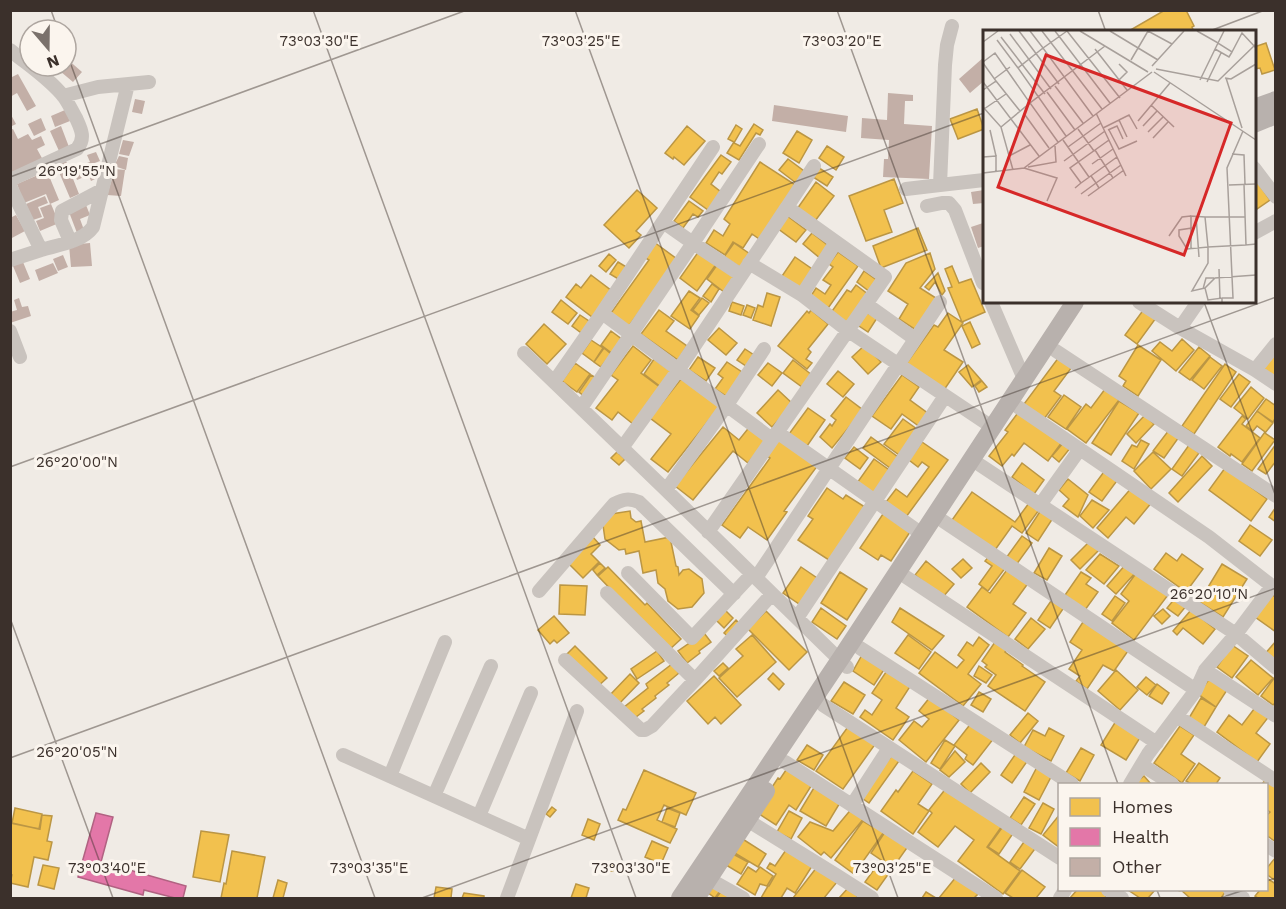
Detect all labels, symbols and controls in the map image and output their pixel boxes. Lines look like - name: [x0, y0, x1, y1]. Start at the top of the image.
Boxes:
- north arrow: [18, 18, 78, 78]
- inset map: [983, 30, 1256, 303]
- text: 73°03'30"E: [279, 32, 359, 50]
- text: 73°03'25"E: [542, 32, 620, 50]
- text: 73°03'20"E: [802, 32, 882, 50]
- text: N: [44, 51, 62, 73]
- text: 26°19'55"N: [38, 162, 116, 180]
- text: 26°20'00"N: [36, 453, 118, 471]
- text: 26°20'10"N: [1170, 585, 1248, 603]
- text: 26°20'05"N: [36, 743, 118, 761]
- legend: [1058, 783, 1268, 891]
- text: Homes: [1112, 796, 1173, 817]
- text: Health: [1112, 826, 1169, 847]
- text: Other: [1112, 856, 1162, 877]
- text: 73°03'40"E: [68, 859, 146, 877]
- text: 73°03'35"E: [330, 859, 408, 877]
- text: 73°03'30"E: [591, 859, 671, 877]
- text: 73°03'25"E: [853, 859, 931, 877]

